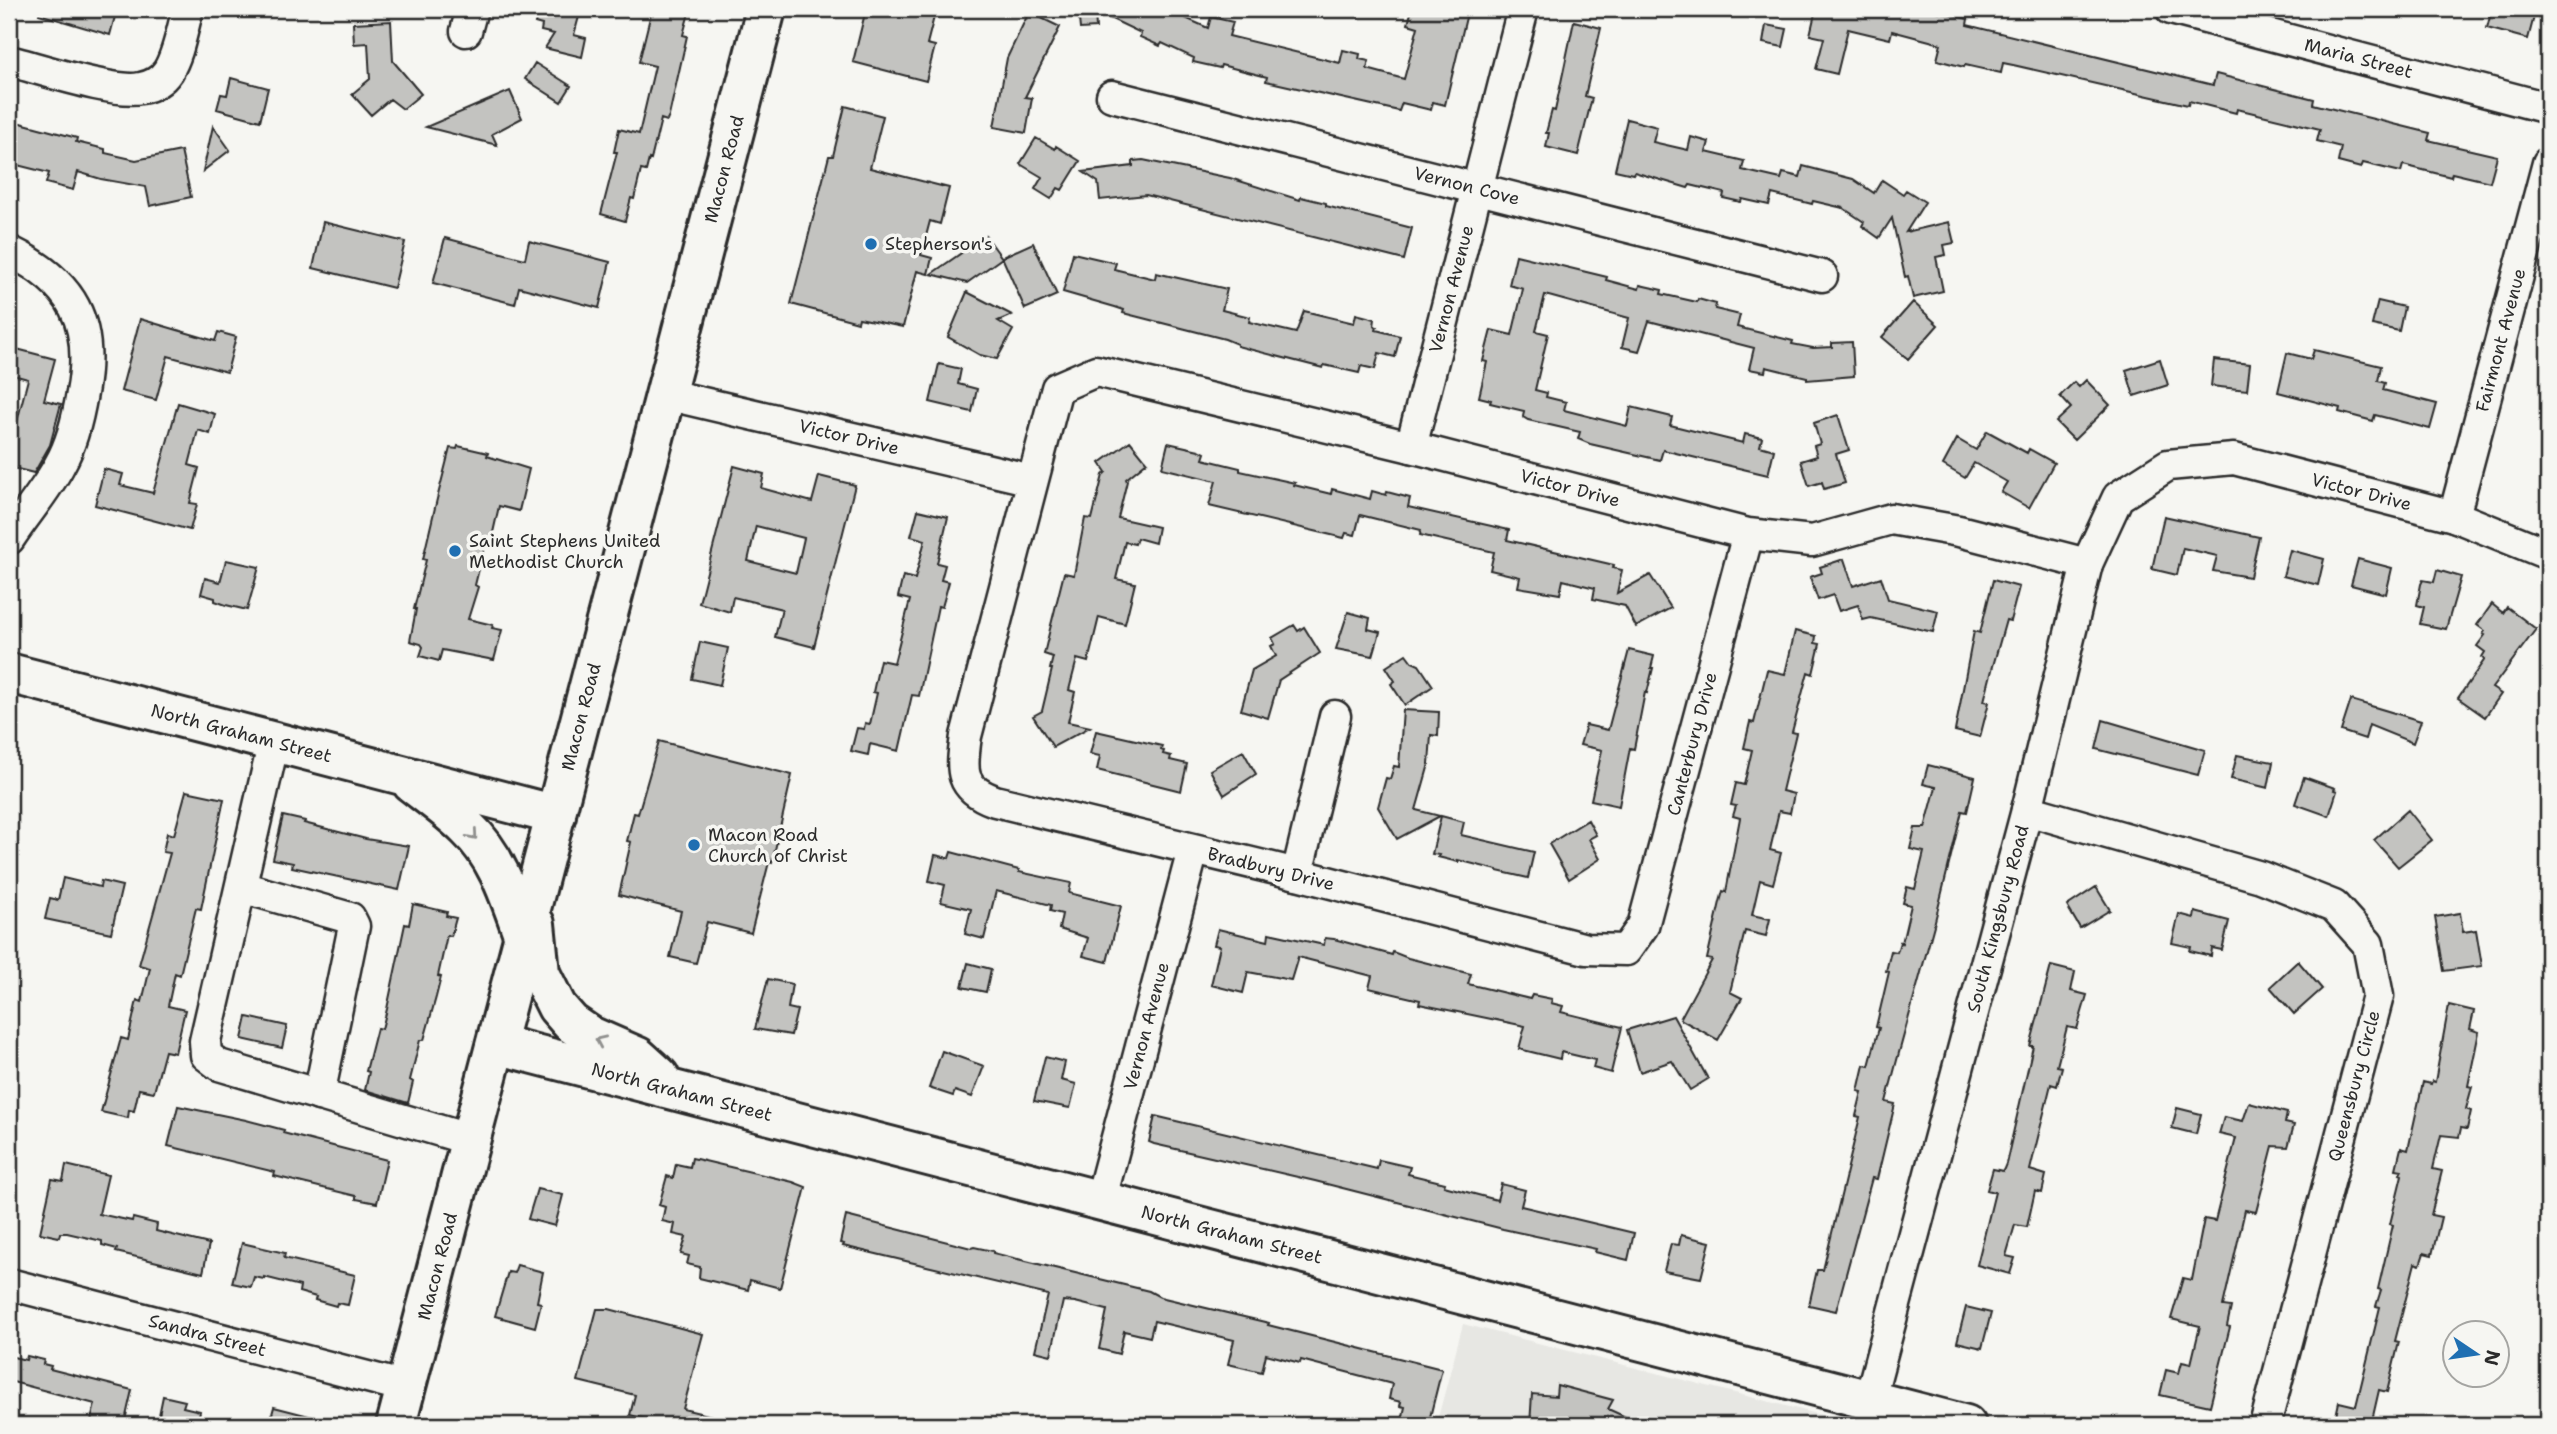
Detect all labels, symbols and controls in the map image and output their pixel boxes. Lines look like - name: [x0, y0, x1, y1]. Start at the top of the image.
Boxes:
- street label: Maria Street: [2302, 33, 2416, 84]
- street label: Macon Road: [699, 113, 750, 226]
- street label: Vernon Cove: [1411, 161, 1522, 211]
- street label: Vernon Avenue: [1424, 223, 1479, 356]
- place label: Stepherson's: [885, 232, 993, 256]
- marker: Stepherson's: [863, 236, 879, 252]
- street label: Fairmont Avenue: [2470, 266, 2531, 415]
- street label: Victor Drive: [796, 414, 902, 460]
- street label: Victor Drive: [1517, 464, 1623, 512]
- street label: Victor Drive: [2309, 468, 2414, 516]
- place label: Saint Stephens United Methodist Church: [469, 529, 660, 574]
- marker: Saint Stephens United Methodist Church: [447, 543, 463, 559]
- street label: Macon Road: [555, 660, 607, 773]
- street label: Canterbury Drive: [1661, 670, 1723, 818]
- street label: North Graham Street: [148, 698, 335, 768]
- street label: South Kingsbury Road: [1961, 822, 2034, 1015]
- place label: Macon Road Church of Christ: [708, 823, 848, 868]
- one-way arrow: [465, 827, 477, 840]
- marker: Macon Road Church of Christ: [686, 837, 702, 853]
- street label: Bradbury Drive: [1205, 842, 1337, 896]
- street label: Vernon Avenue: [1118, 960, 1175, 1092]
- street label: Queensbury Circle: [2322, 1008, 2386, 1164]
- one-way arrow: [595, 1035, 608, 1049]
- street label: North Graham Street: [589, 1057, 775, 1127]
- street label: North Graham Street: [1139, 1200, 1325, 1270]
- street label: Macon Road: [412, 1210, 463, 1323]
- street label: Sandra Street: [146, 1309, 269, 1362]
- north arrow: [2442, 1318, 2512, 1388]
- text: N: [2478, 1348, 2506, 1368]

